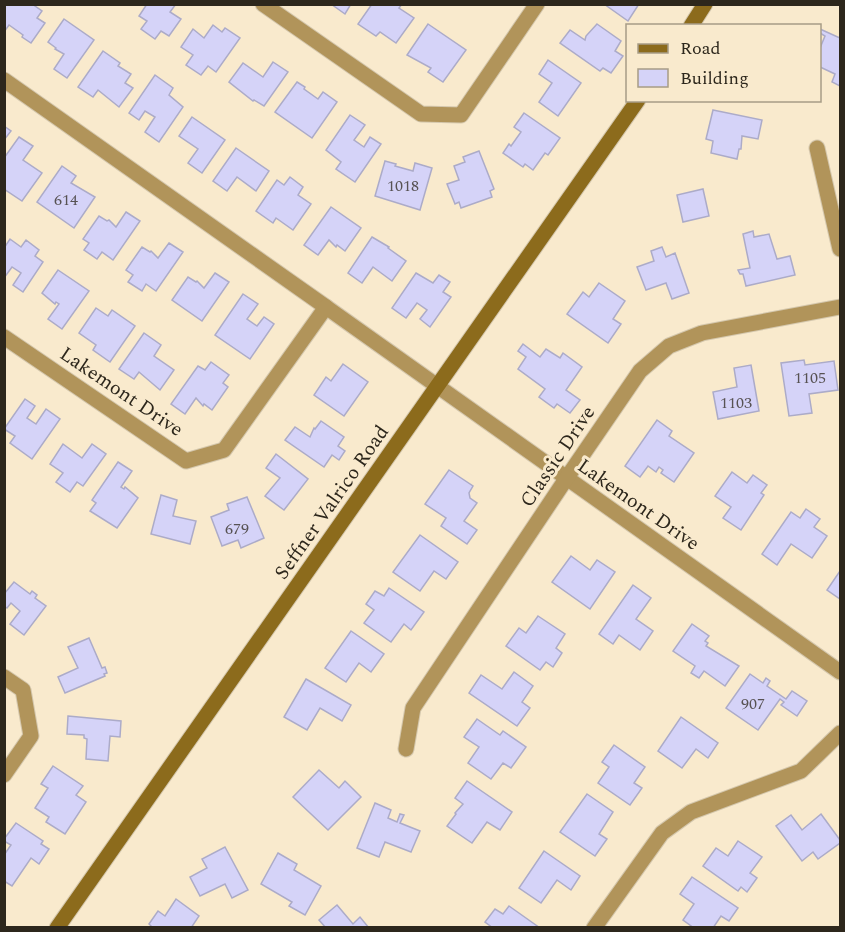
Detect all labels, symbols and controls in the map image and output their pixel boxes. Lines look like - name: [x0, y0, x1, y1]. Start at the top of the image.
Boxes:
- legend: [626, 24, 821, 102]
- text: Road: [680, 35, 721, 62]
- text: Building: [680, 65, 749, 92]
- house number: 1018: [387, 174, 419, 198]
- house number: 614: [54, 188, 78, 212]
- street label: Lakemont Drive: [54, 339, 189, 444]
- house number: 1105: [794, 366, 826, 390]
- house number: 1103: [720, 391, 752, 415]
- street label: Classic Drive: [513, 400, 603, 513]
- street label: Seffner Valrico Road: [267, 419, 396, 586]
- street label: Lakemont Drive: [571, 451, 706, 558]
- house number: 679: [225, 517, 249, 541]
- house number: 907: [741, 692, 765, 716]

